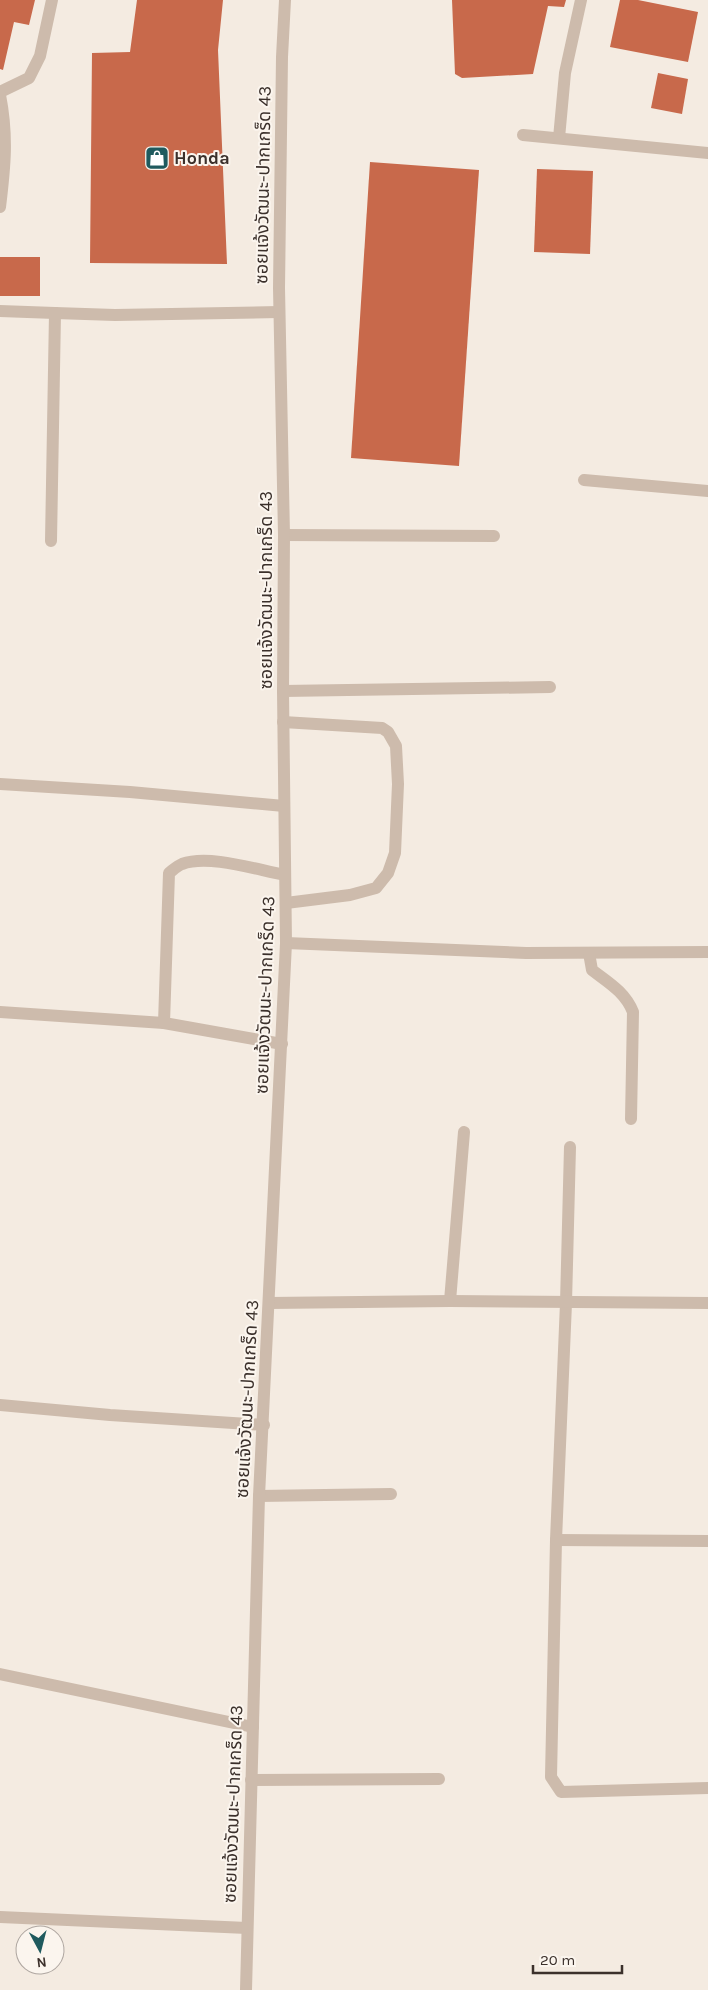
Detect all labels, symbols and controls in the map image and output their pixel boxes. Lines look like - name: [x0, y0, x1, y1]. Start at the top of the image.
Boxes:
- street label: ซอยแจ้งวัฒนะ-ปากเกร็ด 43: [250, 86, 276, 284]
- shop icon: Honda: [144, 145, 170, 171]
- place label: Honda: [174, 147, 230, 169]
- street label: ซอยแจ้งวัฒนะ-ปากเกร็ด 43: [255, 491, 277, 689]
- street label: ซอยแจ้งวัฒนะ-ปากเกร็ด 43: [251, 895, 279, 1095]
- street label: ซอยแจ้งวัฒนะ-ปากเกร็ด 43: [231, 1299, 263, 1499]
- street label: ซอยแจ้งวัฒนะ-ปากเกร็ด 43: [219, 1704, 247, 1904]
- north arrow: [15, 1925, 65, 1975]
- scale bar: [533, 1942, 622, 1974]
- text: 20 m: [540, 1951, 575, 1969]
- text: N: [36, 1953, 48, 1971]

